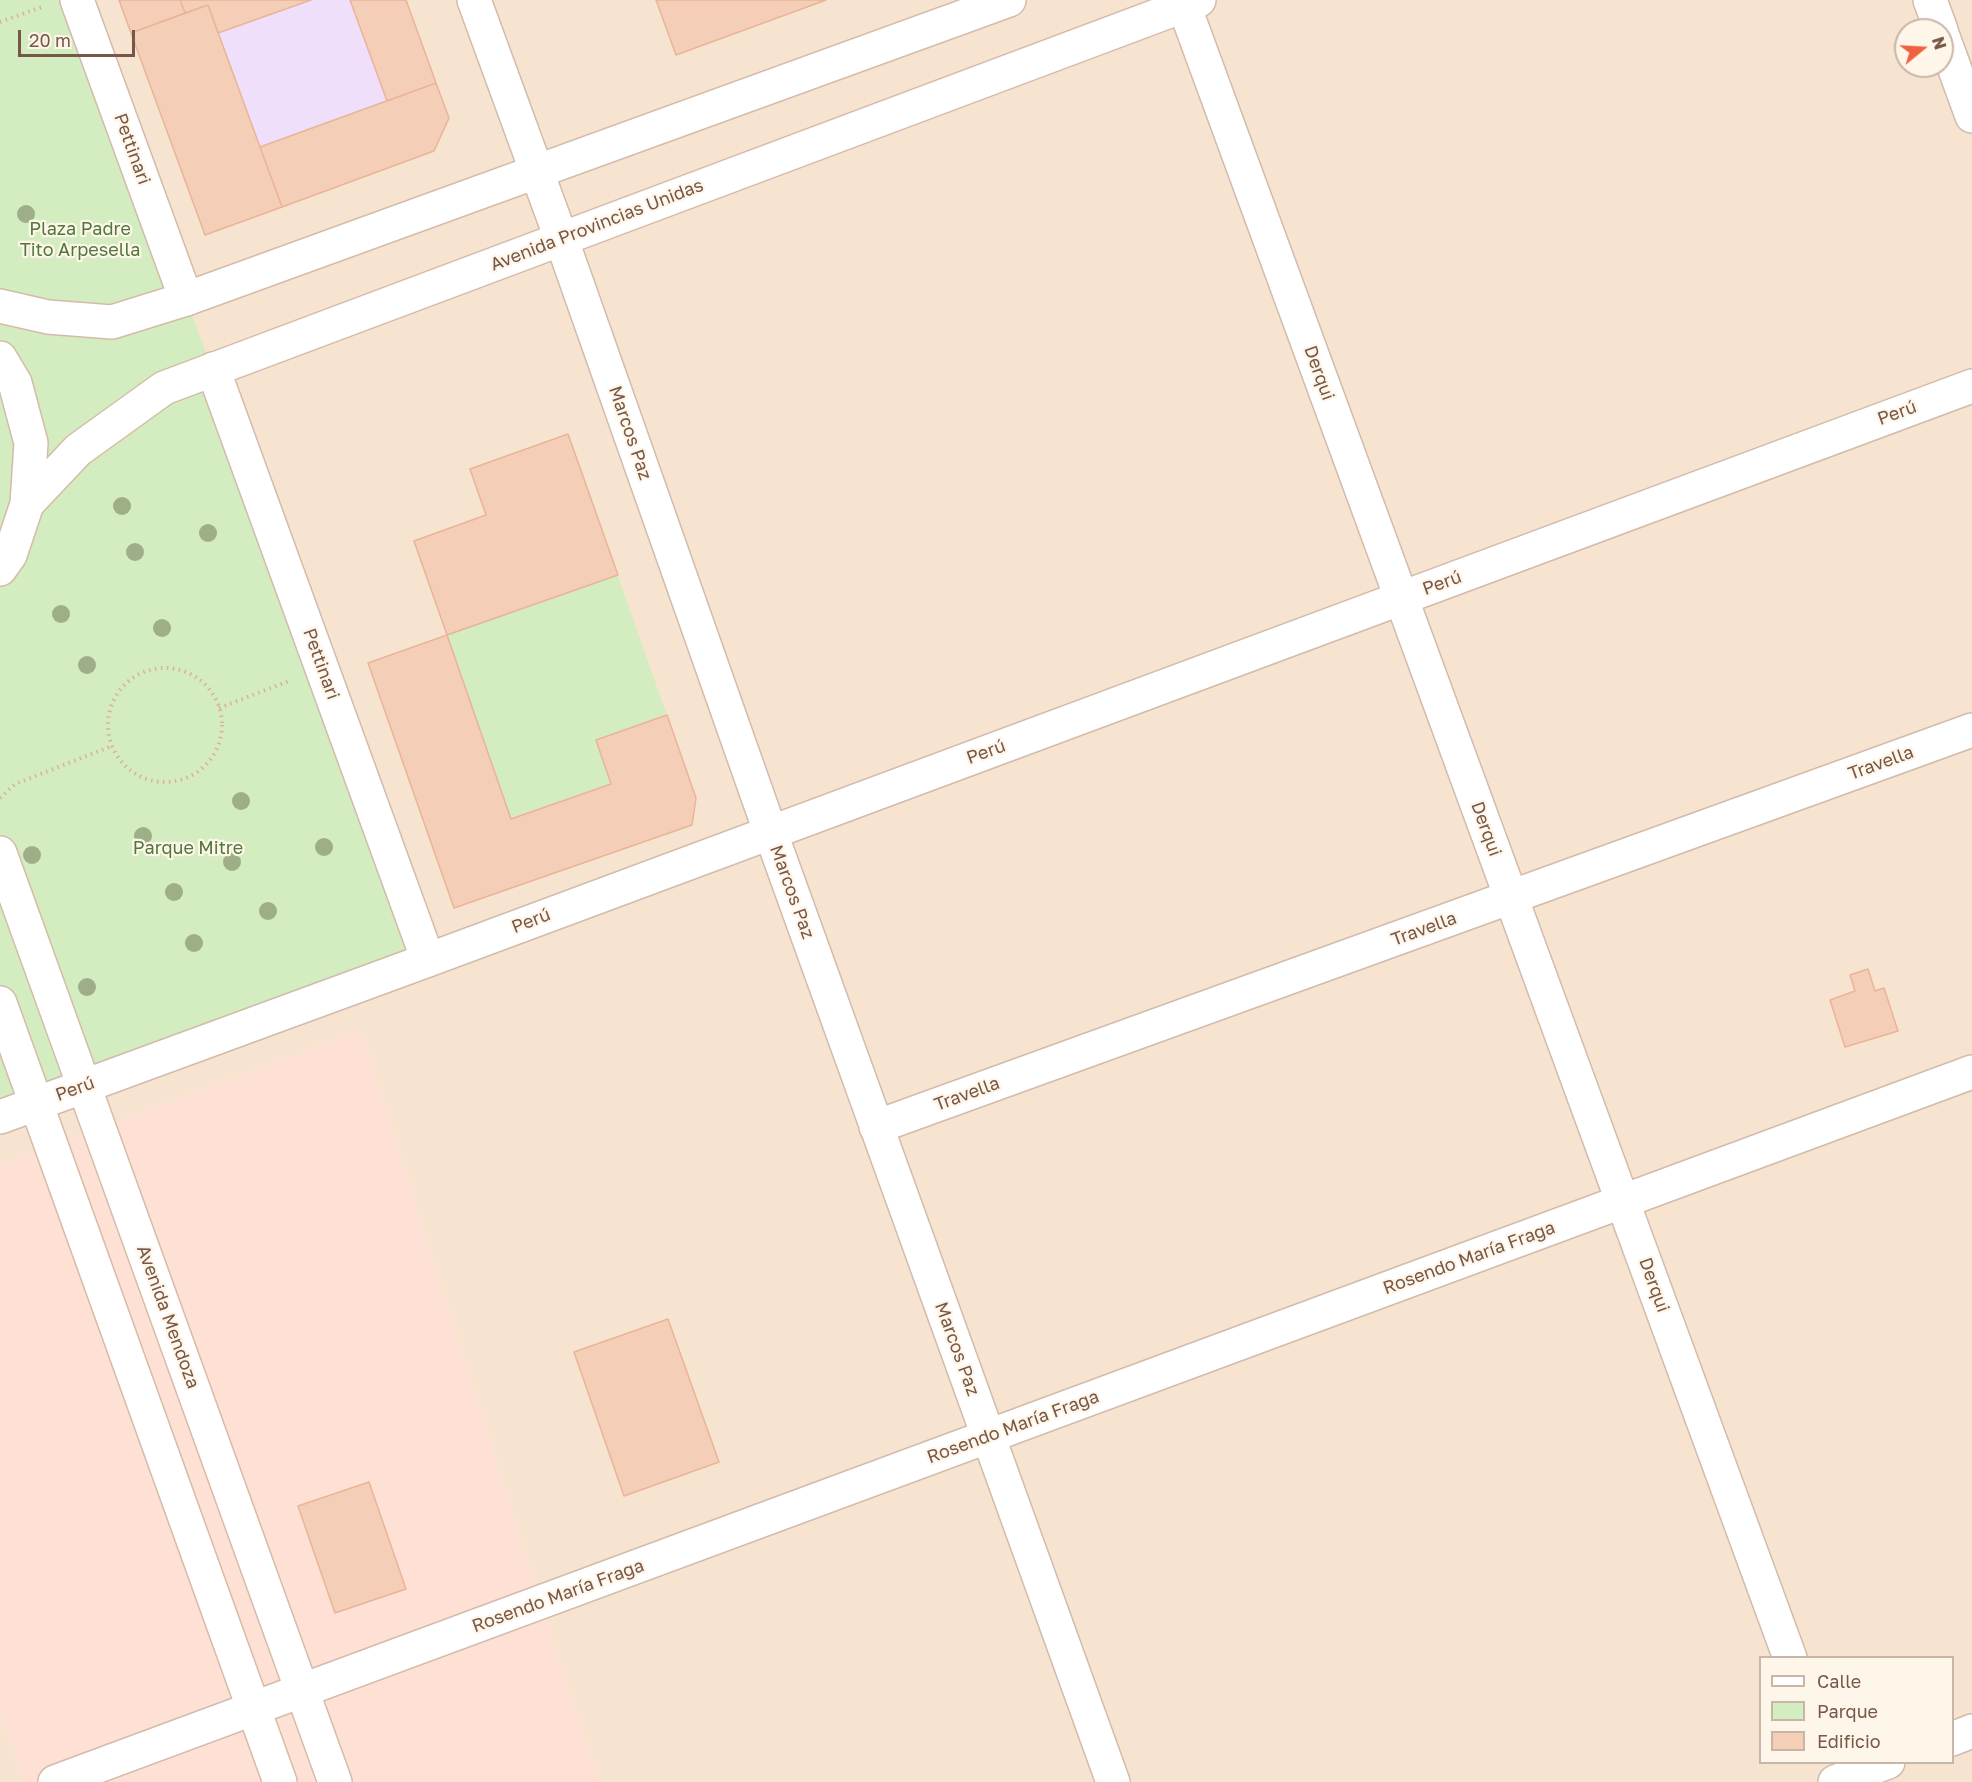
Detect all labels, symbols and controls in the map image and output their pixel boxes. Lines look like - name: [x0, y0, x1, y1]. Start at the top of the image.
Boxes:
- scale bar: [21, 18, 138, 56]
- north arrow: [1894, 18, 1954, 78]
- text: 20 m: [29, 29, 71, 51]
- text: N: [1928, 34, 1951, 52]
- street label: Pettinari: [109, 110, 155, 188]
- street label: Avenida Provincias Unidas: [487, 174, 707, 276]
- park label: Plaza Padre Tito Arpesella: [20, 218, 140, 260]
- street label: Derqui: [1299, 343, 1339, 403]
- street label: Marcos Paz: [604, 383, 656, 483]
- street label: Perú: [1875, 396, 1919, 430]
- street label: Perú: [1420, 566, 1464, 600]
- street label: Pettinari: [298, 625, 344, 703]
- street label: Perú: [964, 735, 1008, 769]
- street label: Travella: [1845, 741, 1917, 785]
- street label: Derqui: [1466, 799, 1506, 859]
- park label: Parque Mitre: [133, 837, 243, 859]
- street label: Marcos Paz: [765, 842, 819, 942]
- street label: Perú: [508, 904, 554, 938]
- street label: Travella: [1388, 907, 1460, 951]
- street label: Perú: [53, 1072, 97, 1106]
- street label: Travella: [931, 1072, 1003, 1116]
- street label: Rosendo María Fraga: [1380, 1217, 1558, 1299]
- street label: Avenida Mendoza: [132, 1242, 204, 1392]
- street label: Derqui: [1634, 1255, 1674, 1315]
- street label: Marcos Paz: [930, 1299, 984, 1399]
- street label: Rosendo María Fraga: [924, 1386, 1102, 1468]
- street label: Rosendo María Fraga: [469, 1555, 647, 1637]
- legend: [1759, 1656, 1954, 1764]
- text: Calle: [1817, 1670, 1861, 1692]
- text: Parque: [1817, 1700, 1878, 1722]
- text: Edificio: [1817, 1730, 1881, 1752]

